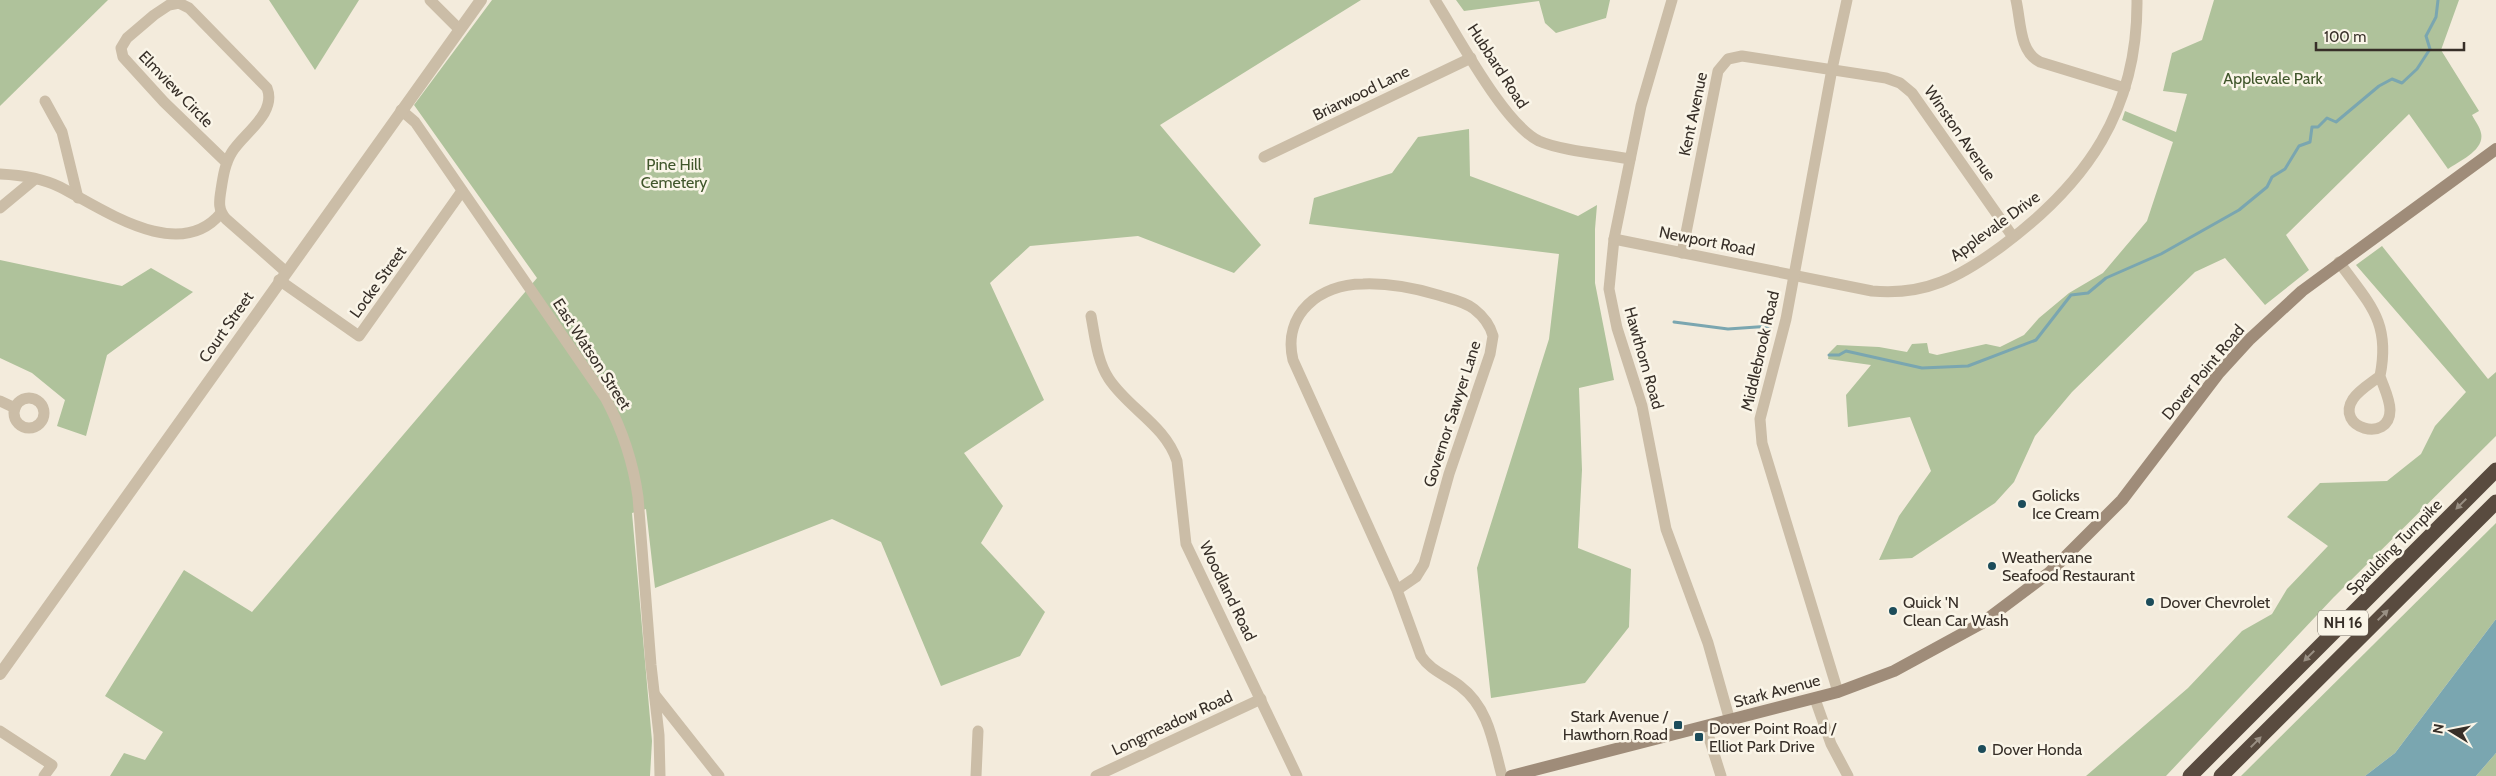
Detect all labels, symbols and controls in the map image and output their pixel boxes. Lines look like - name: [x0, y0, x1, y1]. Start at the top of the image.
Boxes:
- street label: Hubbard Road: [1464, 20, 1532, 112]
- scale bar: [2316, 20, 2464, 52]
- text: 100 m: [2324, 28, 2366, 46]
- street label: Elmview Circle: [135, 47, 217, 131]
- street label: Briarwood Lane: [1310, 61, 1412, 125]
- park label: Applevale Park: [2223, 69, 2323, 88]
- street label: Kent Avenue: [1675, 70, 1711, 158]
- street label: Winston Avenue: [1920, 82, 2000, 184]
- park label: Pine Hill Cemetery: [641, 155, 707, 192]
- street label: Applevale Drive: [1946, 187, 2044, 265]
- street label: Newport Road: [1657, 222, 1757, 260]
- street label: Locke Street: [346, 242, 411, 321]
- street label: Court Street: [195, 287, 258, 366]
- street label: Middlebrook Road: [1737, 289, 1783, 413]
- street label: East Watson Street: [549, 295, 635, 414]
- street label: Hawthorn Road: [1620, 305, 1668, 411]
- street label: Dover Point Road: [2158, 321, 2248, 423]
- street label: Governor Sawyer Lane: [1419, 338, 1485, 490]
- place label: Golicks Ice Cream: [2032, 486, 2099, 523]
- street label: Spaulding Turnpike: [2342, 495, 2446, 599]
- marker: Golicks Ice Cream: [2016, 498, 2028, 510]
- one-way arrow: [2456, 498, 2468, 510]
- street label: Woodland Road: [1196, 538, 1260, 644]
- place label: Weathervane Seafood Restaurant: [2002, 548, 2135, 585]
- marker: Weathervane Seafood Restaurant: [1986, 560, 1998, 572]
- place label: Quick 'N Clean Car Wash: [1903, 593, 2009, 630]
- place label: Dover Chevrolet: [2160, 593, 2271, 612]
- marker: Dover Chevrolet: [2144, 596, 2156, 608]
- marker: Quick 'N Clean Car Wash: [1887, 605, 1899, 617]
- one-way arrow: [2377, 609, 2389, 621]
- road number: NH 16: [2318, 610, 2368, 636]
- one-way arrow: [2304, 650, 2316, 662]
- street label: Stark Avenue: [1732, 670, 1822, 712]
- street label: Longmeadow Road: [1109, 687, 1235, 759]
- north arrow: [2426, 706, 2476, 756]
- place label: Stark Avenue / Hawthorn Road: [1563, 707, 1669, 744]
- marker: Stark Avenue / Hawthorn Road: [1672, 719, 1684, 731]
- place label: Dover Point Road / Elliot Park Drive: [1709, 719, 1837, 756]
- text: N: [2428, 722, 2448, 735]
- marker: Dover Point Road / Elliot Park Drive: [1693, 731, 1705, 743]
- one-way arrow: [2249, 736, 2261, 748]
- place label: Dover Honda: [1992, 740, 2082, 759]
- marker: Dover Honda: [1976, 743, 1988, 755]

